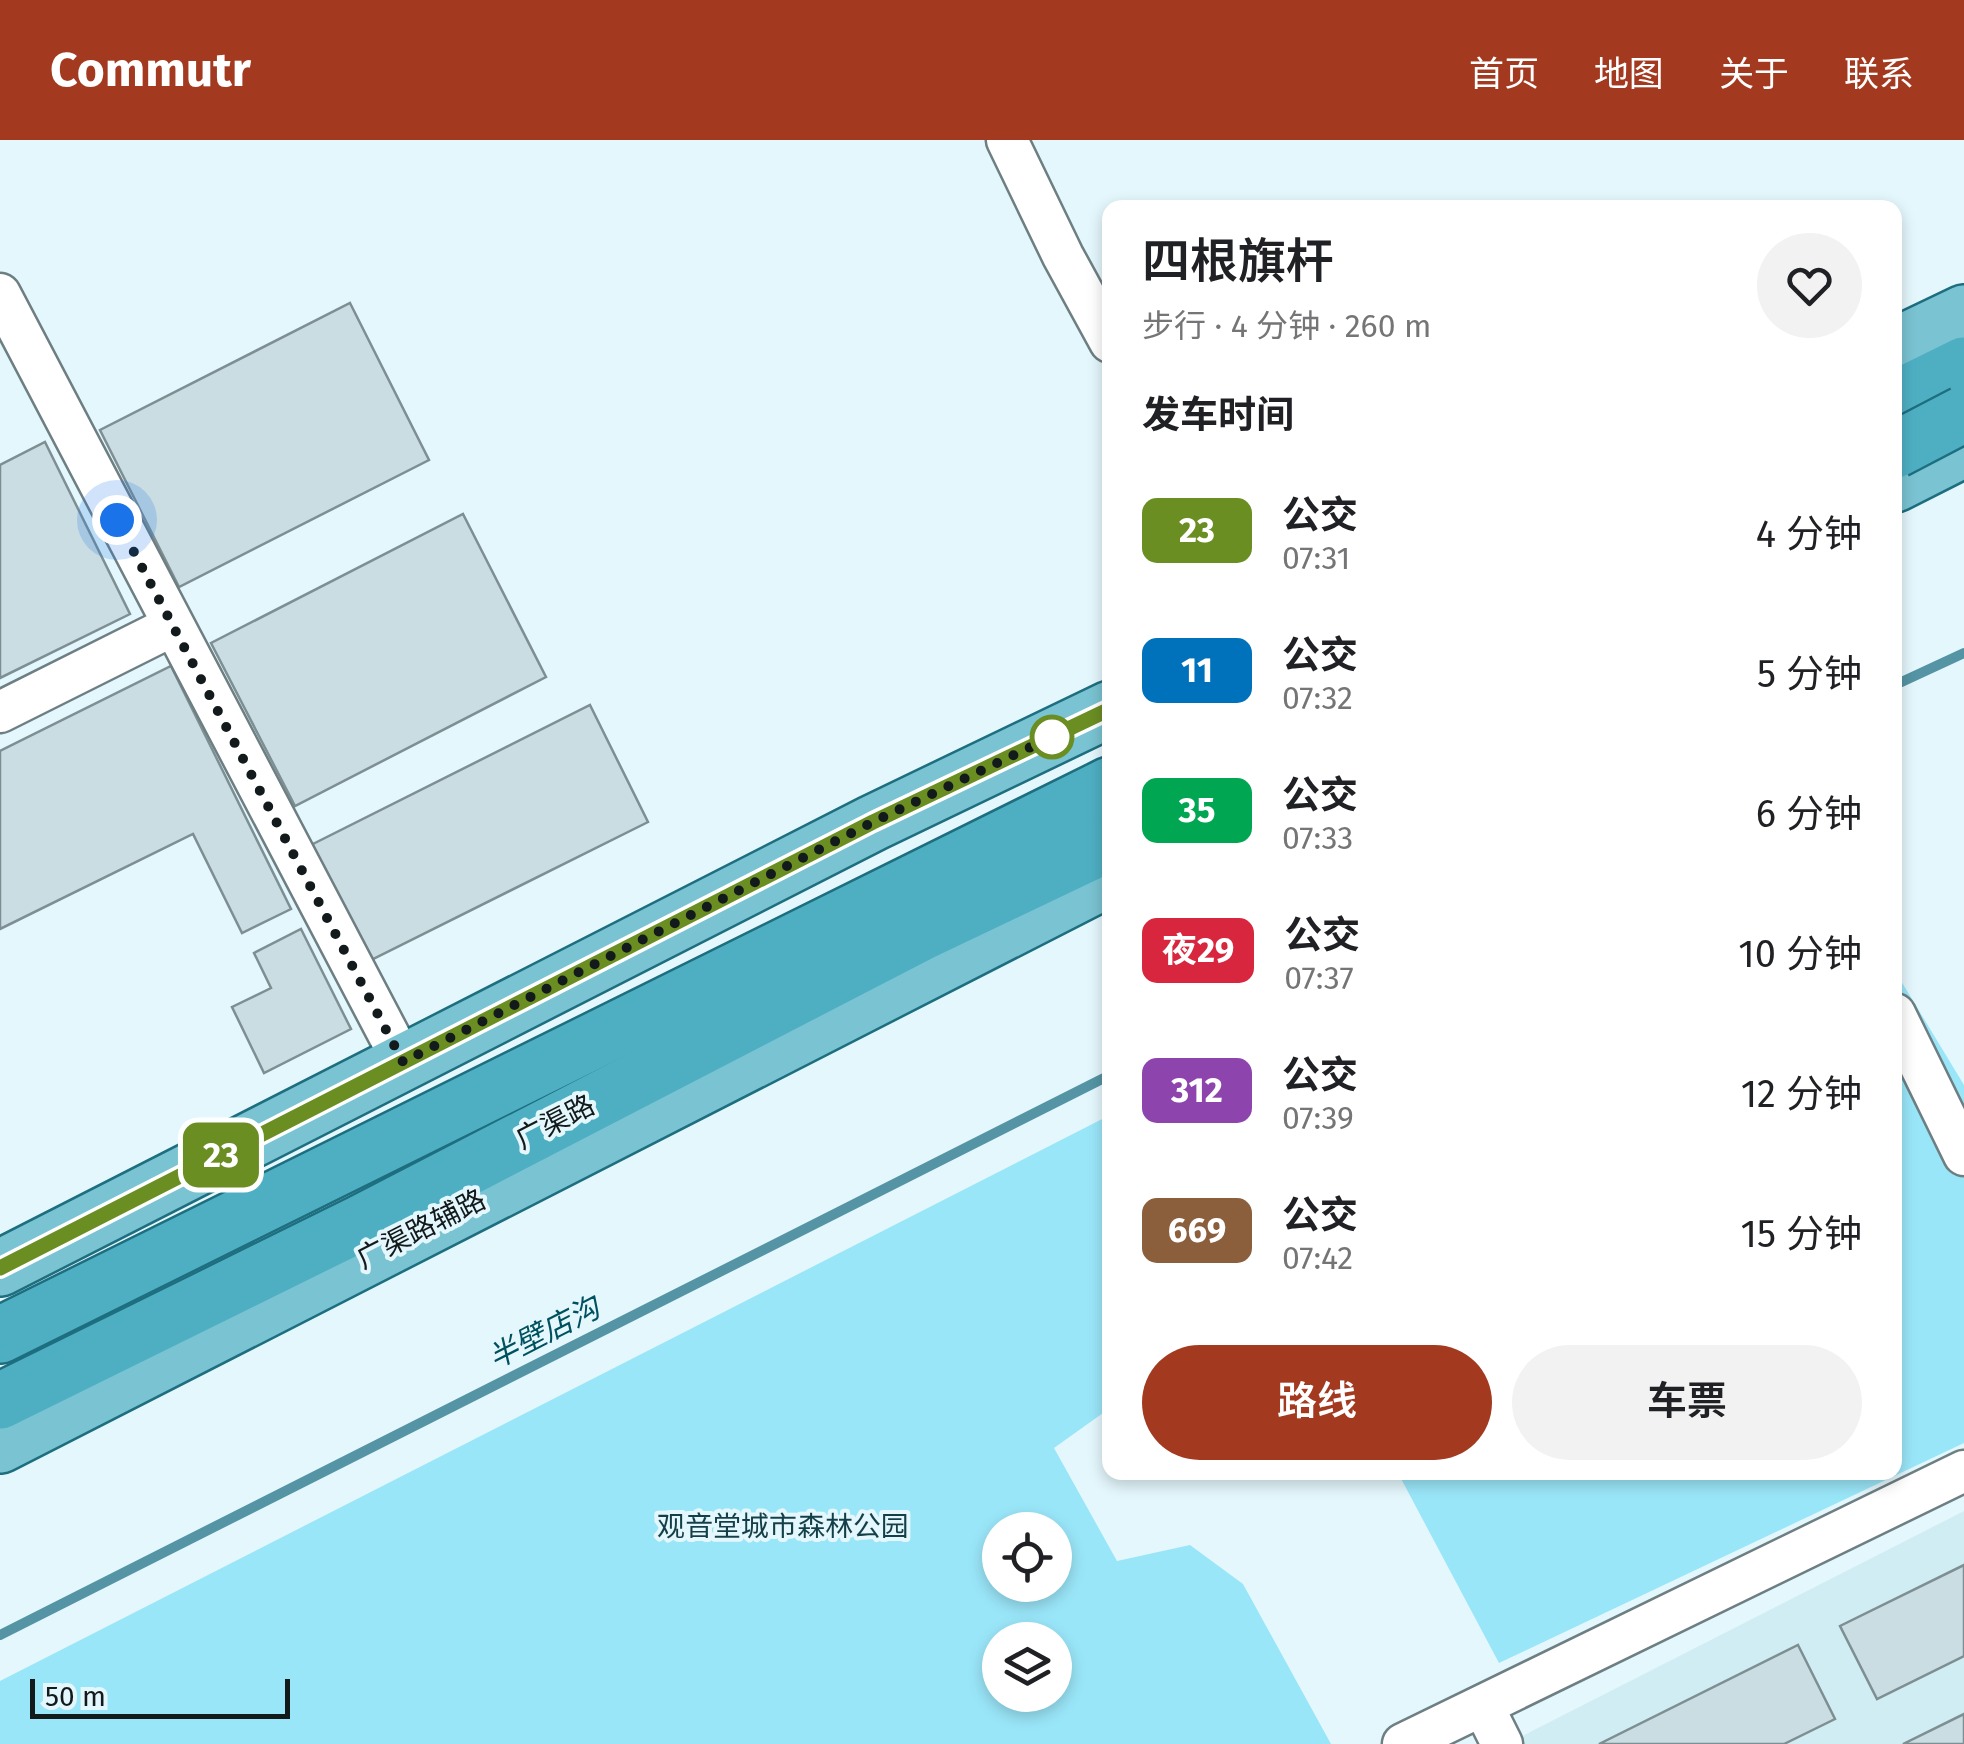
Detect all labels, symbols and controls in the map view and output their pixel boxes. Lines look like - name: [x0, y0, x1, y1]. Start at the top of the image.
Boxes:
- text: Commutr: [50, 41, 251, 99]
- text: 首页: [1469, 53, 1539, 95]
- text: 地图: [1594, 53, 1664, 95]
- text: 关于: [1719, 53, 1789, 95]
- text: 联系: [1844, 53, 1914, 95]
- text: 四根旗杆: [1142, 233, 1334, 291]
- button: heart: [1757, 233, 1862, 338]
- text: 步行 · 4 分钟 · 260 m: [1142, 307, 1431, 345]
- text: 发车时间: [1142, 392, 1294, 438]
- text: 公交: [1282, 492, 1358, 538]
- your location: [92, 495, 142, 545]
- text: 23: [1179, 509, 1215, 551]
- text: 4 分钟: [1756, 511, 1862, 557]
- text: 07:31: [1282, 539, 1350, 577]
- text: 公交: [1282, 632, 1358, 678]
- text: 11: [1181, 649, 1213, 691]
- text: 5 分钟: [1757, 651, 1862, 697]
- text: 07:32: [1282, 679, 1353, 717]
- unlabelled marker: [1031, 716, 1073, 758]
- text: 公交: [1282, 772, 1358, 818]
- text: 35: [1179, 789, 1215, 831]
- text: 6 分钟: [1756, 791, 1862, 837]
- text: 07:33: [1282, 819, 1353, 857]
- text: 公交: [1284, 912, 1360, 958]
- text: 夜29: [1162, 929, 1234, 971]
- text: 10 分钟: [1738, 931, 1862, 977]
- text: 07:37: [1284, 959, 1354, 997]
- text: 公交: [1282, 1052, 1358, 1098]
- text: 312: [1171, 1069, 1223, 1111]
- text: 12 分钟: [1741, 1071, 1862, 1117]
- street label: 广渠路: [510, 1088, 600, 1156]
- text: 07:39: [1282, 1099, 1354, 1137]
- line badge: 23: [176, 1122, 266, 1188]
- text: 23: [203, 1134, 239, 1176]
- street label: 广渠路辅路: [351, 1183, 491, 1275]
- text: 公交: [1282, 1192, 1358, 1238]
- text: 669: [1168, 1209, 1226, 1251]
- text: 15 分钟: [1740, 1211, 1862, 1257]
- text: 07:42: [1282, 1239, 1353, 1277]
- water label: 半壁店沟: [482, 1288, 608, 1376]
- button: 路线: [1142, 1345, 1492, 1460]
- button: 车票: [1512, 1345, 1862, 1460]
- park label: 观音堂城市森林公园: [657, 1510, 909, 1543]
- map controls: [982, 1512, 1072, 1712]
- button: locate: [982, 1512, 1072, 1602]
- button: layers: [982, 1622, 1072, 1712]
- scale bar: [30, 1674, 290, 1718]
- text: 50 m: [45, 1680, 106, 1713]

